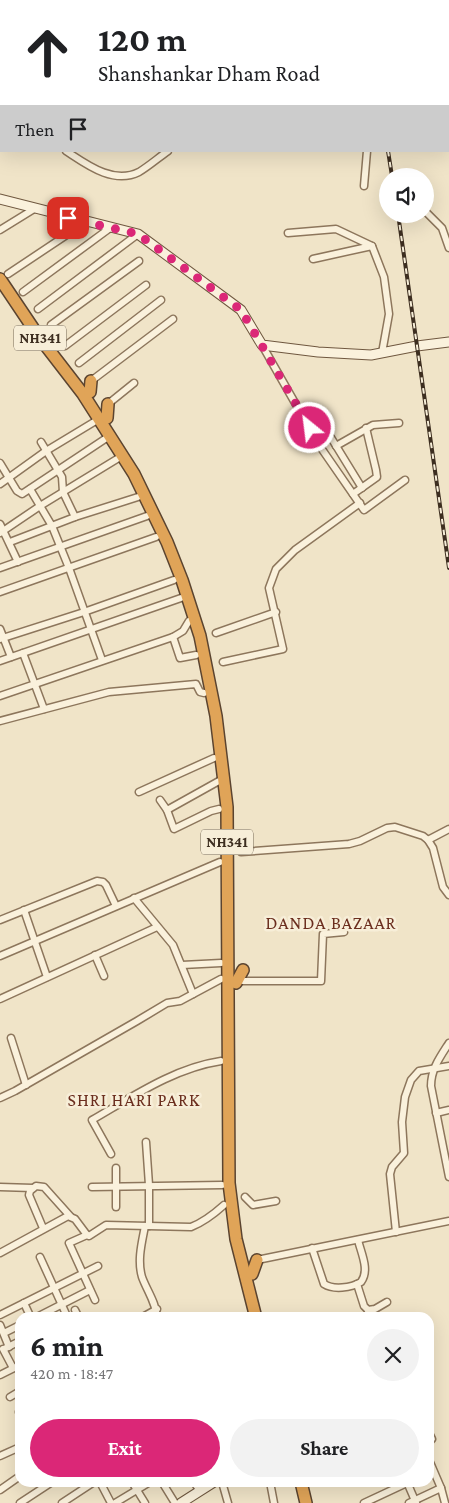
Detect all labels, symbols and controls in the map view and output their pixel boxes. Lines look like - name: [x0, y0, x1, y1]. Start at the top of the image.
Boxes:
- icon: ahead: [15, 20, 80, 85]
- text: 120 m: [98, 20, 187, 59]
- text: Shanshankar Dham Road: [98, 61, 320, 86]
- icon: arrive: [64, 115, 92, 143]
- text: Then: [15, 119, 54, 140]
- map controls: [379, 168, 434, 223]
- button: sound: [379, 168, 434, 223]
- pin: [47, 197, 89, 239]
- icon: arrive: [54, 204, 82, 232]
- road number: NH341: [14, 326, 66, 350]
- position arrow: [283, 401, 335, 453]
- road number: NH341: [201, 830, 253, 854]
- district label: DANDA BAZAAR: [265, 913, 397, 933]
- district label: SHRI HARI PARK: [68, 1090, 200, 1110]
- text: 6 min: [30, 1329, 103, 1362]
- button: close: [367, 1329, 419, 1381]
- text: 420 m · 18:47: [30, 1365, 113, 1382]
- button: Exit: [30, 1419, 220, 1477]
- button: Share: [230, 1419, 419, 1477]

